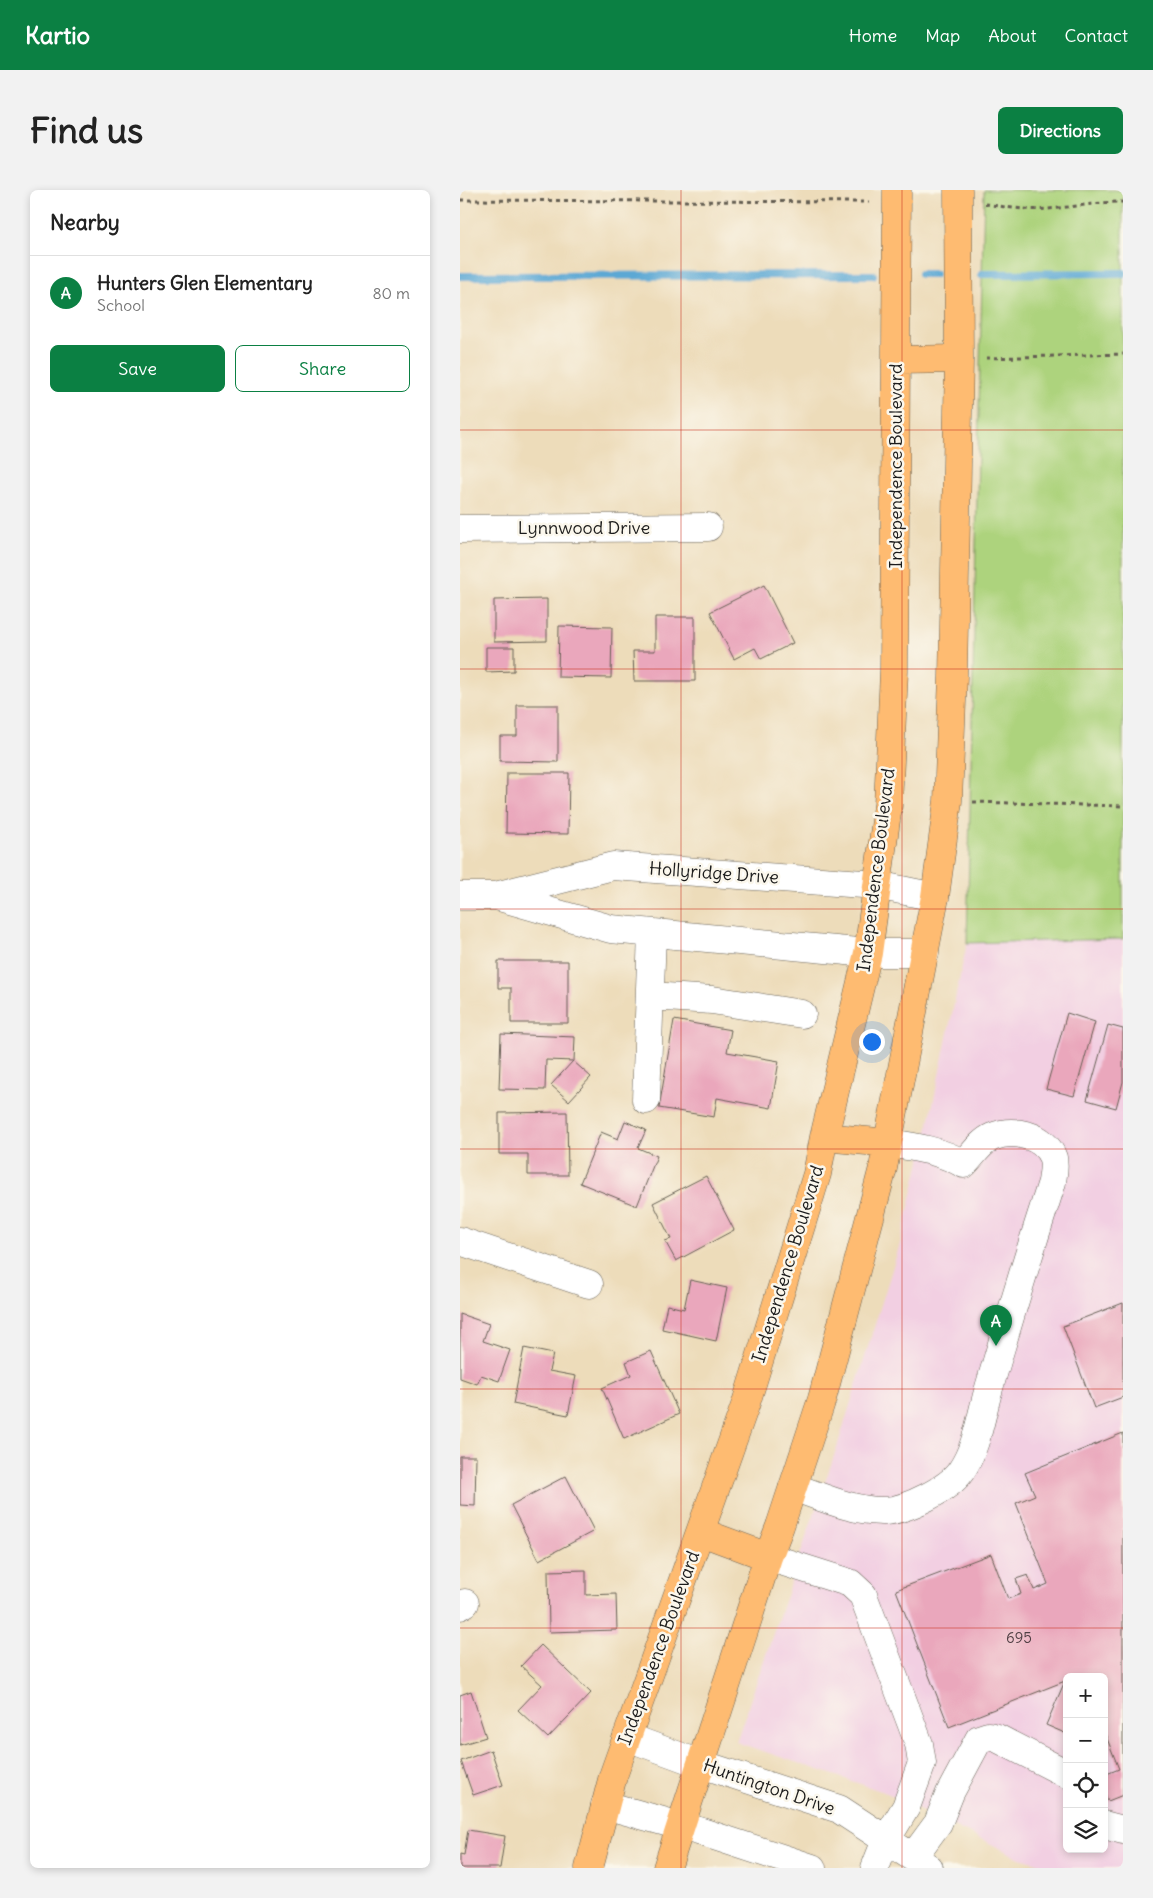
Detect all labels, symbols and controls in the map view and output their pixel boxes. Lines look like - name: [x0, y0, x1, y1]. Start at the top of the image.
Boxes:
- text: Kartio: [25, 20, 90, 50]
- text: Home: [849, 24, 897, 47]
- text: Map: [925, 24, 960, 47]
- text: About: [988, 24, 1036, 47]
- text: Contact: [1064, 24, 1128, 47]
- button: Directions: [998, 107, 1123, 154]
- text: Find us: [30, 108, 143, 152]
- text: Nearby: [50, 209, 120, 236]
- text: Hunters Glen Elementary: [97, 271, 313, 295]
- text: A: [61, 283, 71, 303]
- text: 80 m: [372, 283, 410, 303]
- text: School: [97, 295, 145, 315]
- button: Save: [50, 345, 225, 392]
- button: Share: [235, 345, 410, 392]
- street label: Independence Boulevard: [884, 363, 907, 568]
- street label: Lynnwood Drive: [518, 516, 650, 539]
- street label: Independence Boulevard: [852, 766, 899, 973]
- street label: Hollyridge Drive: [648, 856, 780, 889]
- your location: [859, 1029, 885, 1055]
- street label: Independence Boulevard: [747, 1162, 829, 1365]
- pin: A: [980, 1305, 1012, 1346]
- street label: Independence Boulevard: [613, 1547, 705, 1748]
- house number: 695: [1006, 1628, 1032, 1647]
- map controls: [1063, 1673, 1108, 1853]
- button: +: [1063, 1673, 1108, 1718]
- button: −: [1063, 1718, 1108, 1763]
- street label: Huntington Drive: [700, 1753, 838, 1820]
- button: locate: [1063, 1763, 1108, 1808]
- button: layers: [1063, 1808, 1108, 1853]

